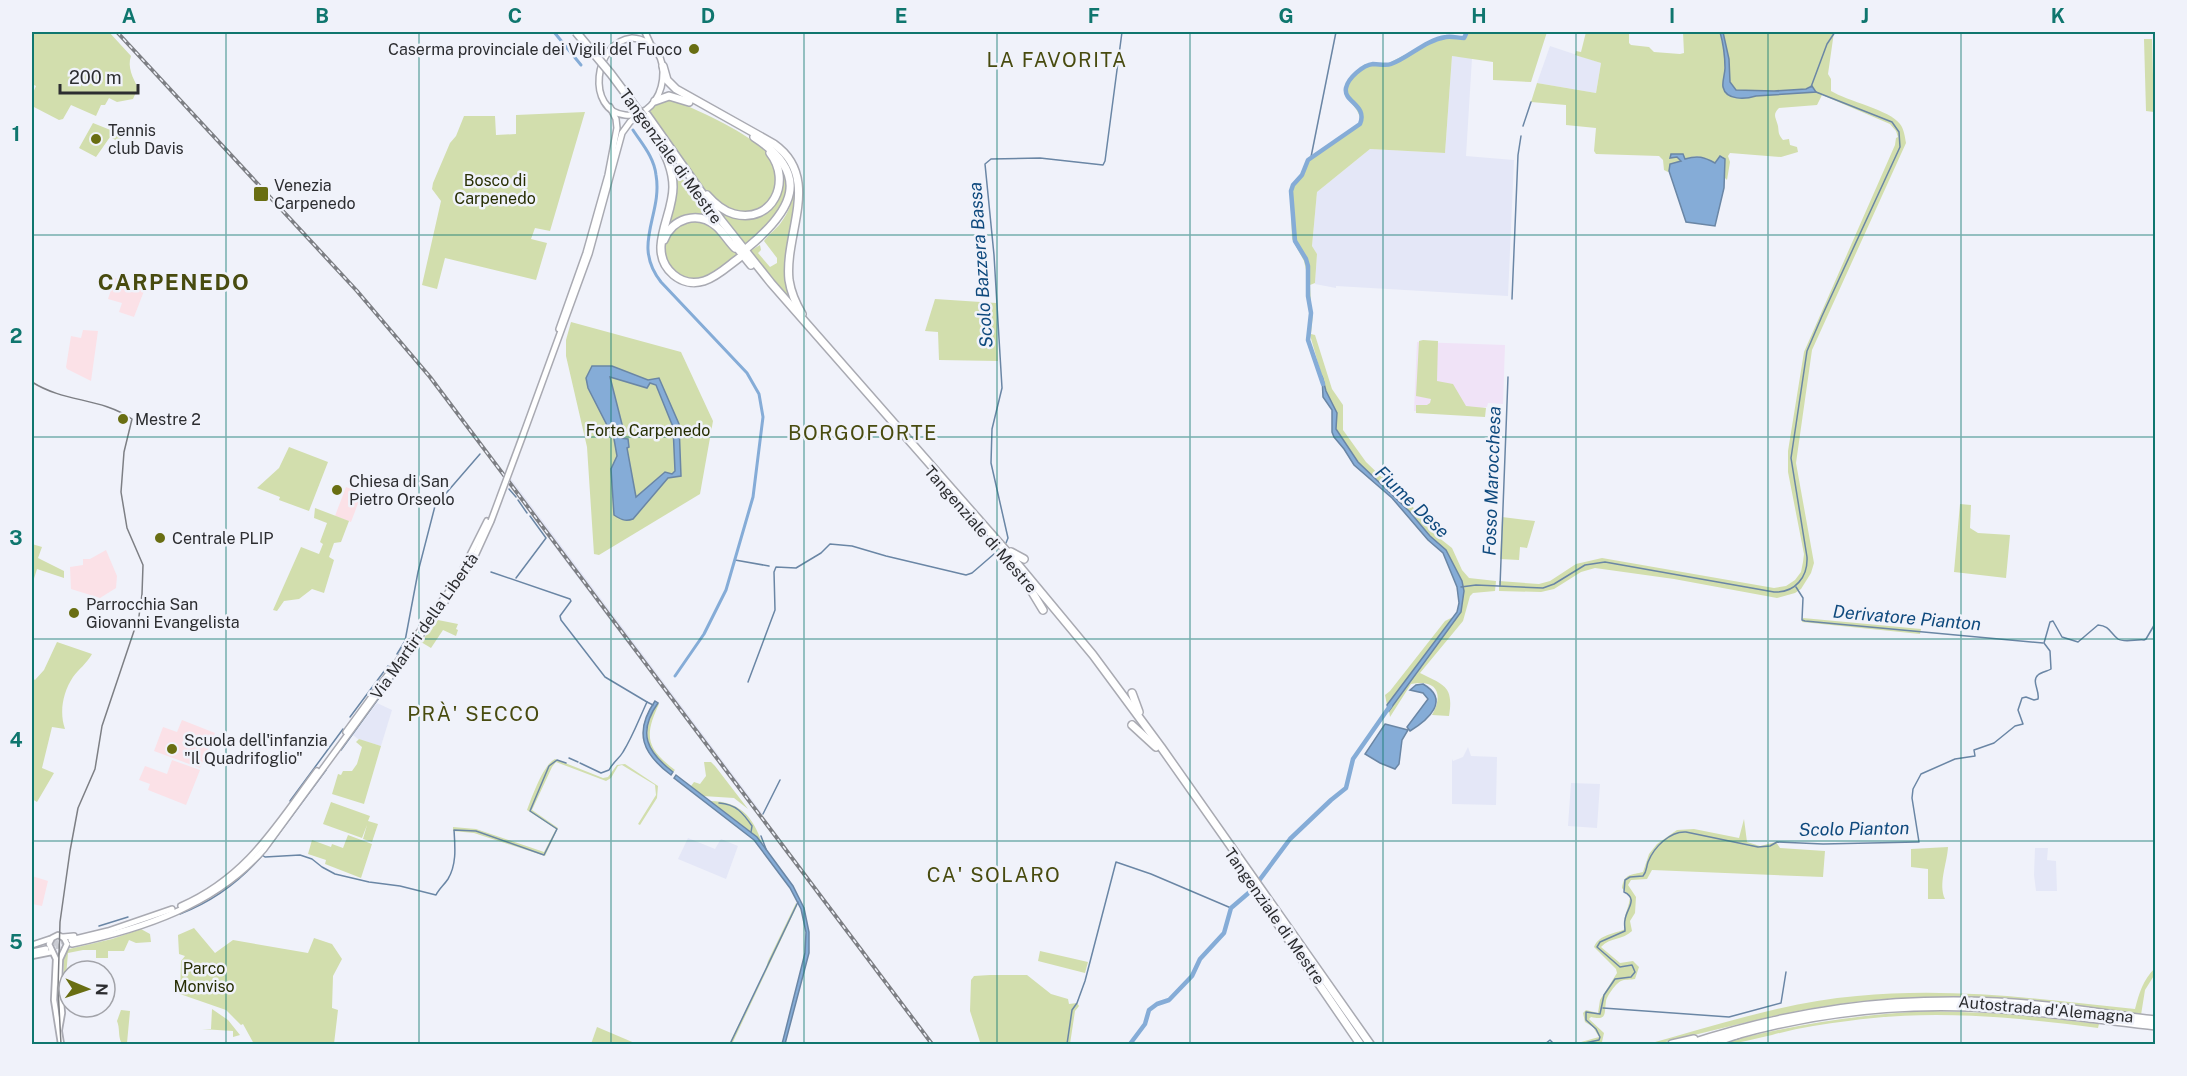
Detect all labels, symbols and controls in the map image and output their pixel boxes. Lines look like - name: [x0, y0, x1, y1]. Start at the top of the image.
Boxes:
- text: A: [122, 4, 136, 28]
- text: B: [315, 4, 329, 28]
- text: C: [508, 4, 522, 28]
- text: D: [701, 4, 715, 28]
- text: E: [895, 4, 907, 28]
- text: F: [1088, 4, 1100, 28]
- text: G: [1278, 4, 1294, 28]
- text: H: [1471, 4, 1487, 28]
- text: I: [1669, 4, 1675, 28]
- text: J: [1861, 4, 1869, 28]
- text: K: [2051, 4, 2065, 28]
- place label: Caserma provinciale dei Vigili del Fuoco: [388, 40, 682, 59]
- marker: Caserma provinciale dei Vigili del Fuoco: [687, 42, 701, 56]
- district label: LA FAVORITA: [986, 48, 1128, 72]
- scale bar: [60, 57, 138, 95]
- text: 200 m: [69, 67, 122, 88]
- street label: Tangenziale di Mestre: [615, 85, 726, 227]
- place label: Tennis club Davis: [108, 121, 184, 158]
- text: 1: [12, 122, 20, 146]
- marker: Tennis club Davis: [89, 132, 103, 146]
- park label: Bosco di Carpenedo: [454, 171, 536, 208]
- place label: Venezia Carpenedo: [274, 176, 356, 213]
- water label: Scolo Bazzera Bassa: [964, 181, 997, 349]
- marker: Venezia Carpenedo: [252, 185, 270, 203]
- district label: CARPENEDO: [98, 269, 250, 295]
- text: 2: [10, 324, 22, 348]
- water label: Fosso Marocchesa: [1478, 406, 1505, 556]
- place label: Mestre 2: [135, 410, 201, 429]
- marker: Mestre 2: [116, 412, 130, 426]
- park label: Forte Carpenedo: [586, 421, 710, 440]
- district label: BORGOFORTE: [788, 421, 938, 445]
- water label: Fiume Dese: [1371, 461, 1454, 542]
- street label: Tangenziale di Mestre: [920, 462, 1041, 597]
- place label: Chiesa di San Pietro Orseolo: [349, 472, 455, 509]
- marker: Chiesa di San Pietro Orseolo: [330, 483, 344, 497]
- text: 3: [9, 526, 23, 550]
- place label: Centrale PLIP: [172, 529, 273, 548]
- marker: Centrale PLIP: [153, 531, 167, 545]
- street label: Via Martiri della Libertà: [367, 549, 482, 703]
- place label: Parrocchia San Giovanni Evangelista: [86, 595, 240, 632]
- water label: Derivatore Pianton: [1832, 601, 1982, 634]
- marker: Parrocchia San Giovanni Evangelista: [67, 606, 81, 620]
- district label: PRÀ' SECCO: [407, 701, 541, 726]
- text: 4: [9, 728, 23, 752]
- place label: Scuola dell'infanzia "Il Quadrifoglio": [184, 731, 328, 768]
- marker: Scuola dell'infanzia "Il Quadrifoglio": [165, 742, 179, 756]
- water label: Scolo Pianton: [1798, 817, 1910, 840]
- street label: Tangenziale di Mestre: [1220, 844, 1329, 988]
- district label: CA' SOLARO: [927, 863, 1061, 887]
- text: 5: [9, 930, 23, 954]
- north arrow: [57, 959, 117, 1019]
- park label: Parco Monviso: [173, 959, 235, 996]
- text: N: [92, 983, 111, 996]
- street label: Autostrada d'Alemagna: [1958, 992, 2134, 1027]

